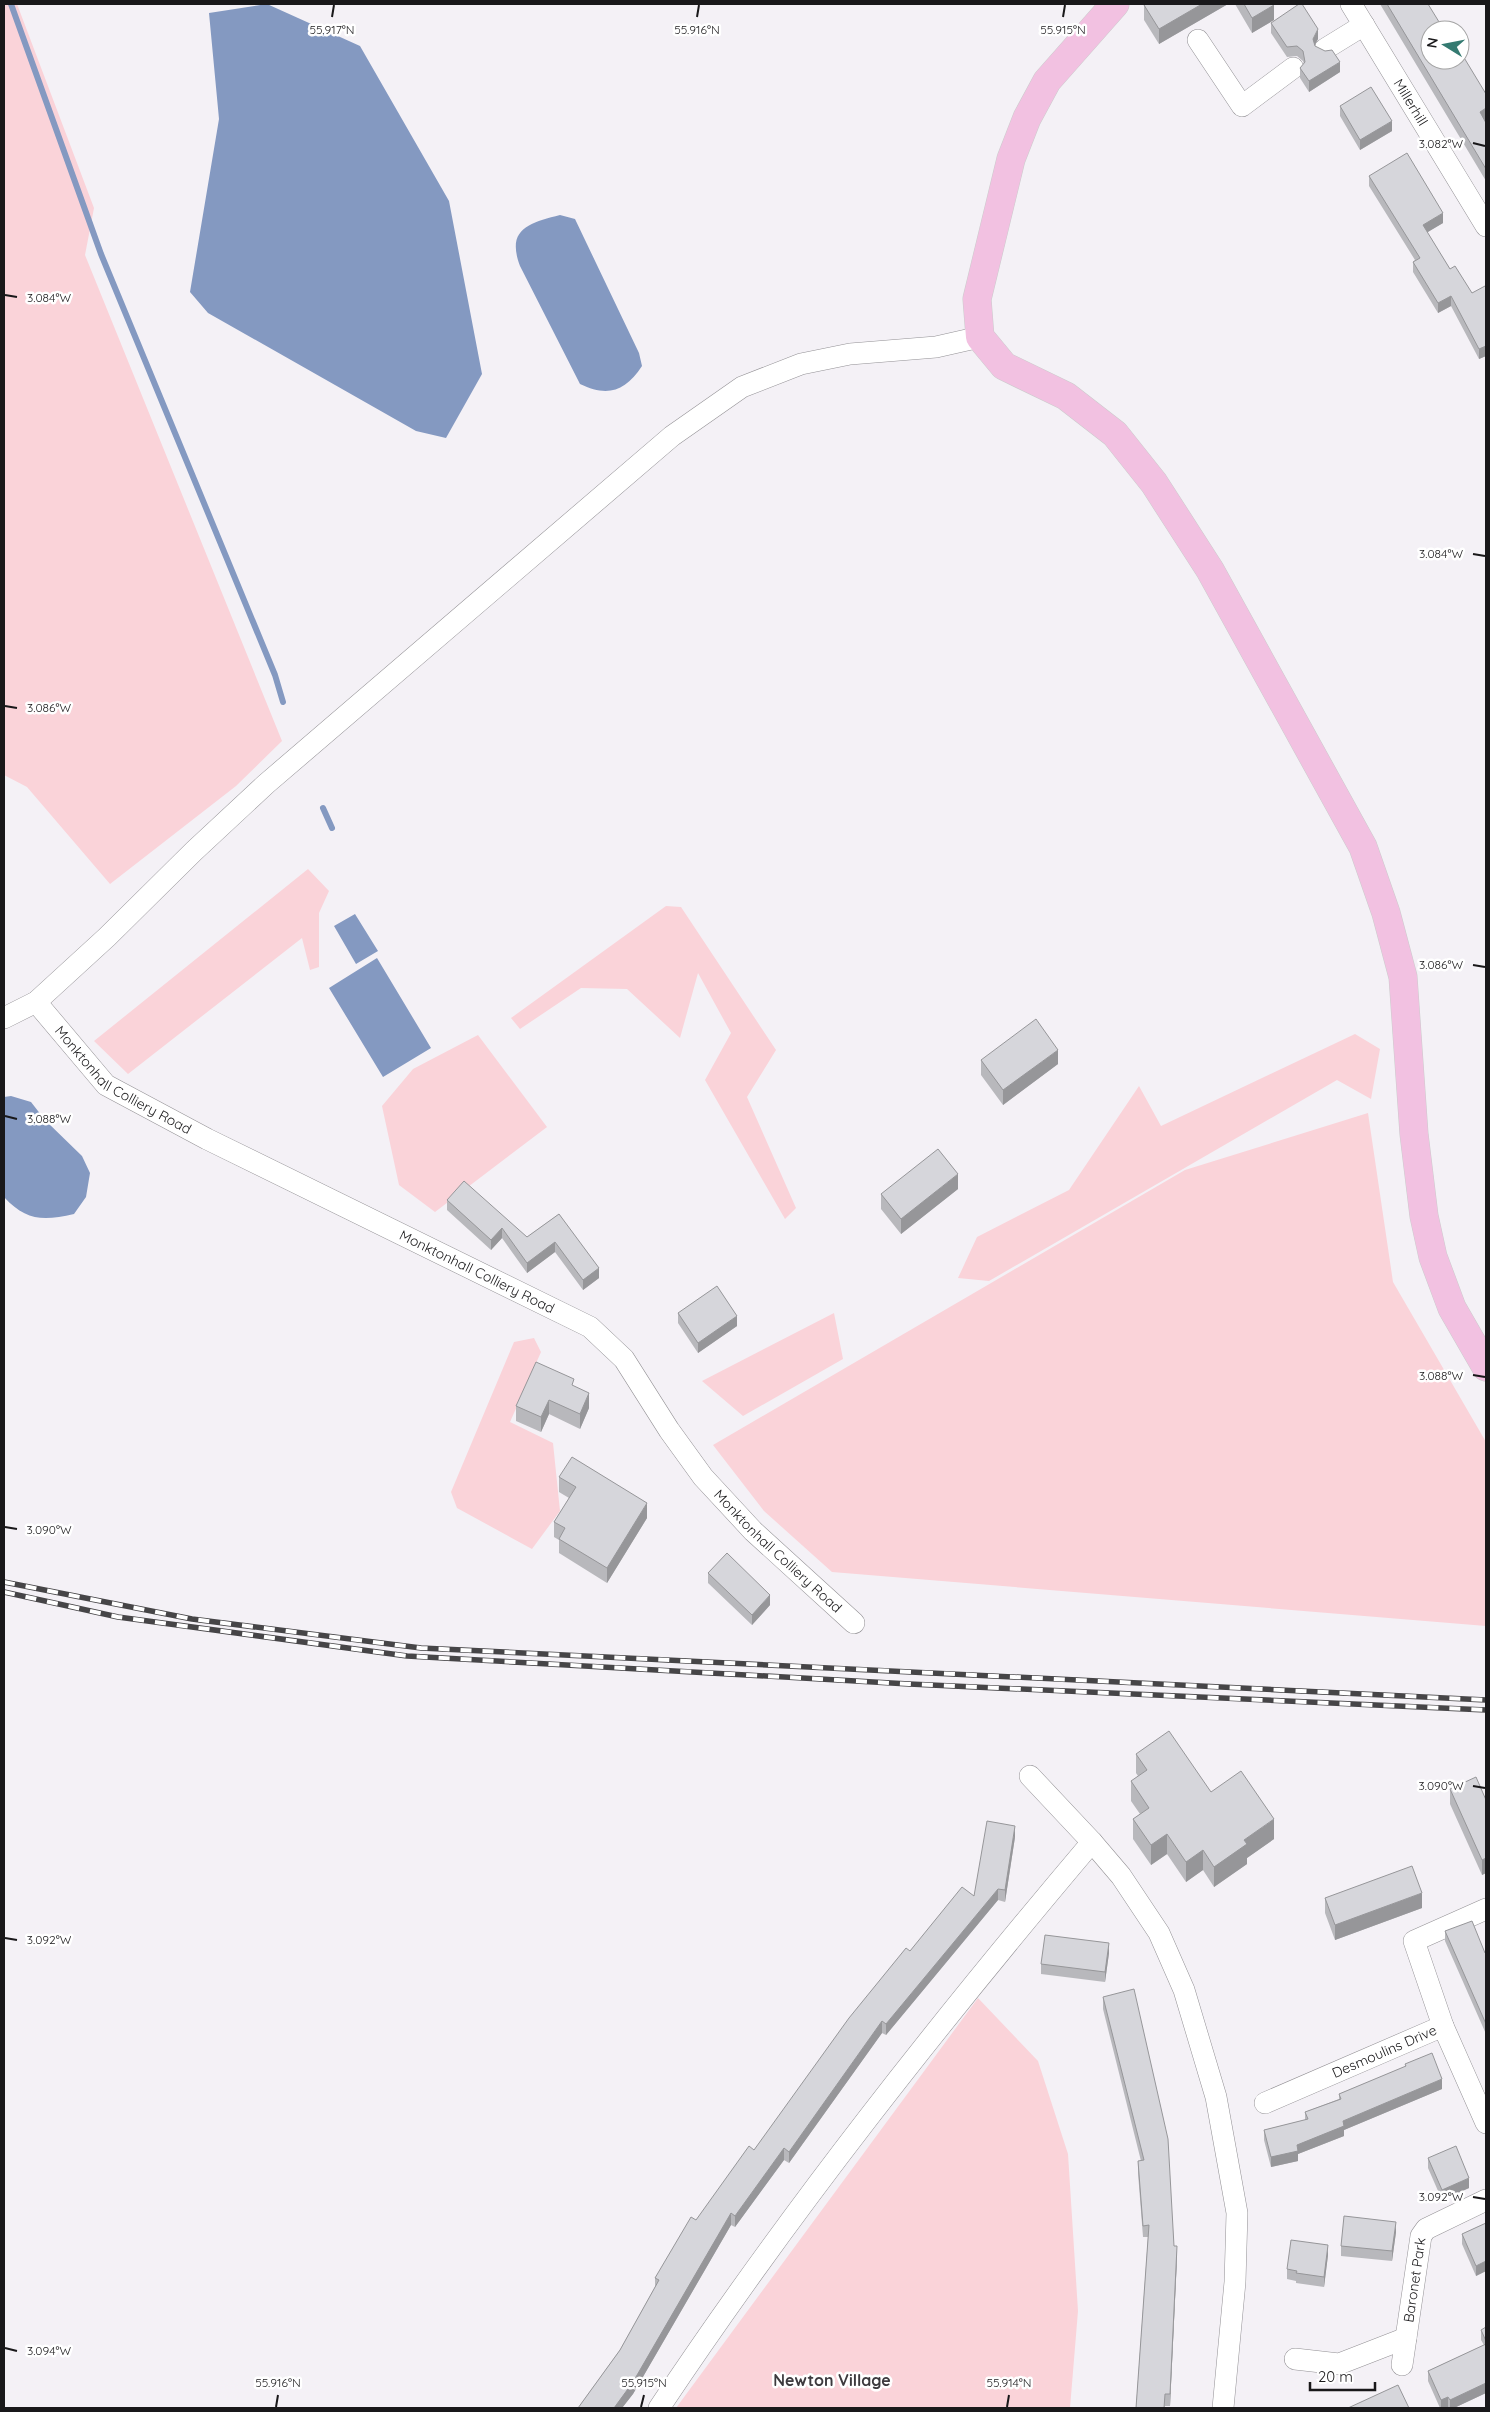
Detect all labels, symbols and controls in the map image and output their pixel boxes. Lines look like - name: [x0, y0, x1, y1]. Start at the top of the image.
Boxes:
- north arrow: [1420, 20, 1470, 70]
- text: 55.917°N: [309, 22, 355, 37]
- text: 55.916°N: [674, 22, 720, 37]
- text: 55.915°N: [1040, 22, 1086, 37]
- text: N: [1422, 36, 1442, 49]
- street label: Millerhill: [1390, 76, 1432, 129]
- text: 3.082°W: [1419, 136, 1464, 151]
- text: 3.084°W: [27, 290, 71, 305]
- text: 3.084°W: [1419, 546, 1463, 561]
- text: 3.086°W: [27, 700, 71, 715]
- text: 3.086°W: [1419, 957, 1463, 972]
- street label: Monktonhall Colliery Road: [51, 1022, 195, 1138]
- text: 3.088°W: [27, 1111, 71, 1126]
- street label: Monktonhall Colliery Road: [397, 1226, 558, 1317]
- text: 3.088°W: [1419, 1368, 1463, 1383]
- street label: Monktonhall Colliery Road: [710, 1486, 846, 1617]
- text: 3.090°W: [26, 1522, 72, 1537]
- text: 3.090°W: [1418, 1778, 1464, 1793]
- text: 3.092°W: [27, 1932, 72, 1947]
- street label: Desmoulins Drive: [1329, 2021, 1440, 2082]
- text: 3.092°W: [1419, 2189, 1464, 2204]
- street label: Baronet Park: [1399, 2236, 1430, 2323]
- text: 3.094°W: [27, 2343, 72, 2358]
- scale bar: [1310, 2360, 1375, 2392]
- text: 20 m: [1318, 2367, 1353, 2386]
- district label: Newton Village: [773, 2370, 891, 2390]
- text: 55.916°N: [255, 2375, 301, 2390]
- text: 55.915°N: [621, 2375, 667, 2390]
- text: 55.914°N: [986, 2375, 1032, 2390]

